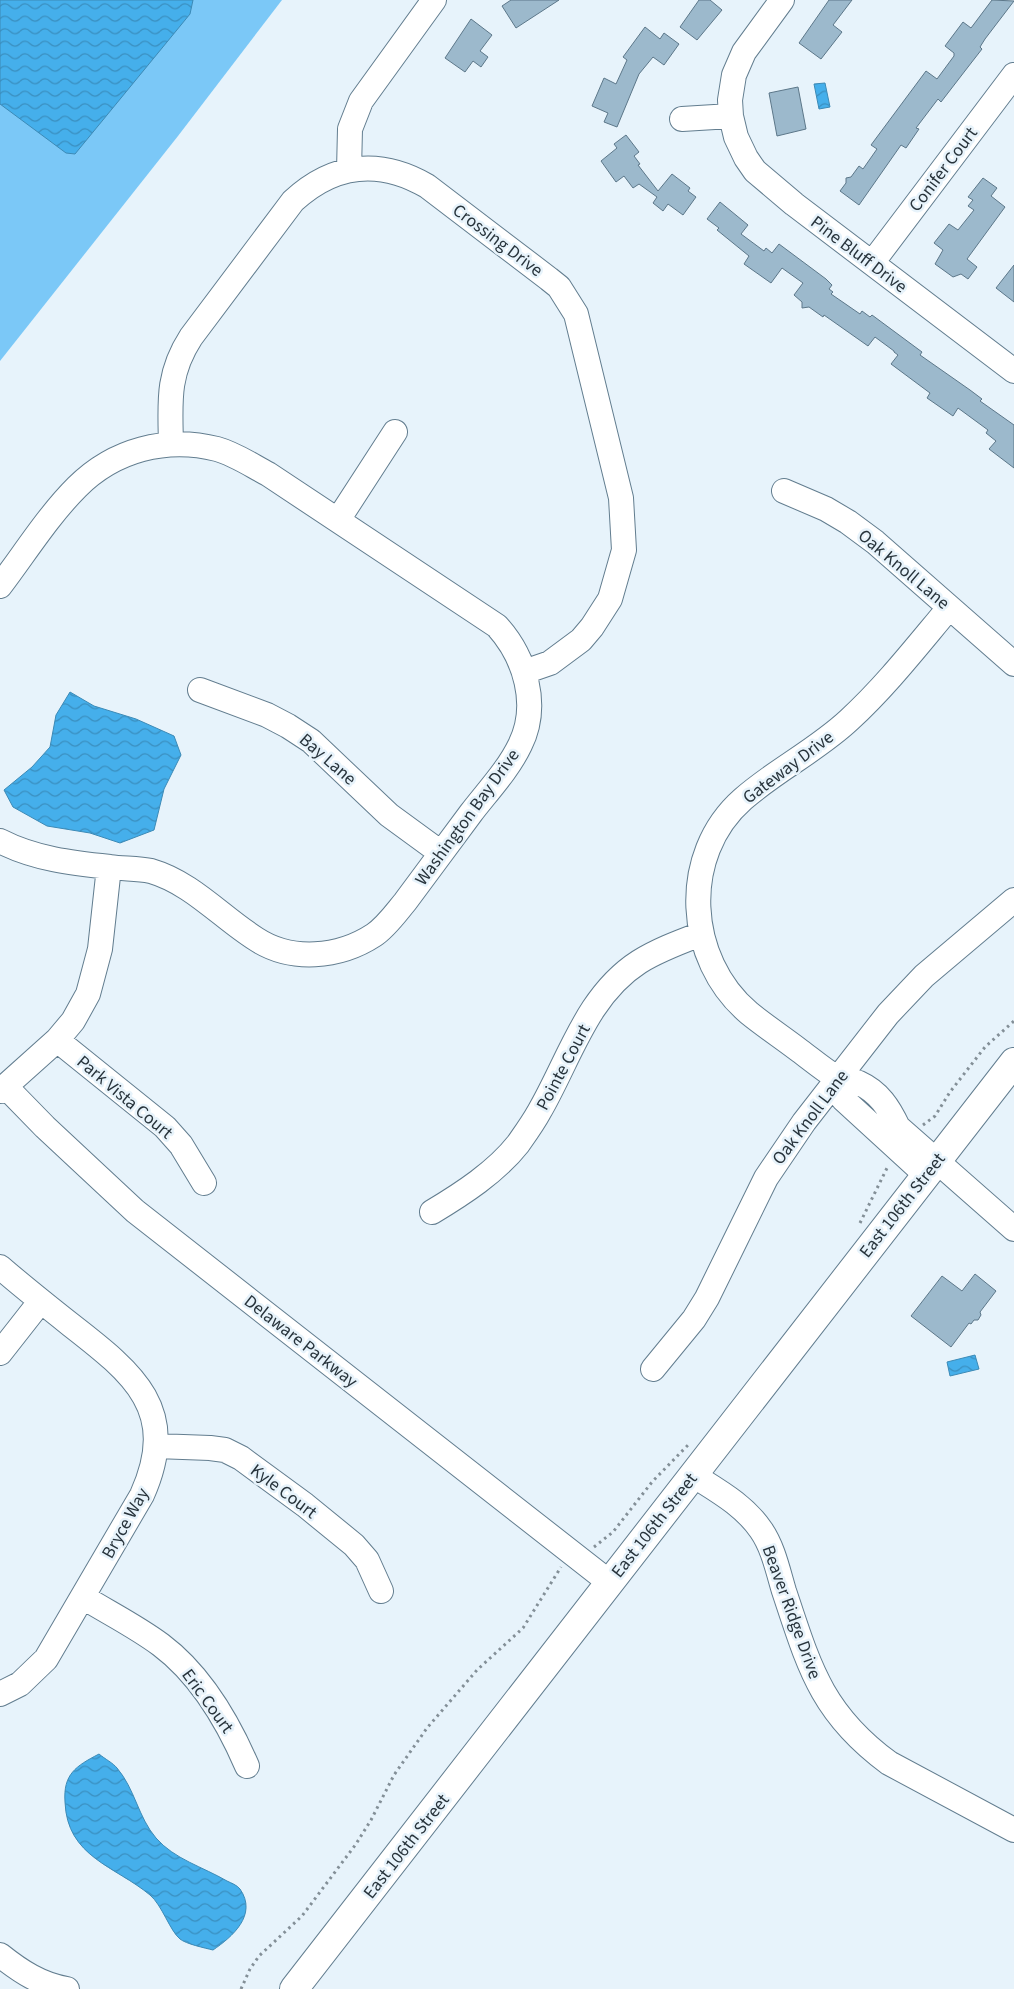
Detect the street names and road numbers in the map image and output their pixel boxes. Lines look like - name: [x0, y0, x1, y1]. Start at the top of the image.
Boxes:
- street label: Conifer Court: [903, 122, 984, 217]
- street label: Crossing Drive: [447, 198, 548, 283]
- street label: Pine Bluff Drive: [805, 210, 912, 299]
- street label: Oak Knoll Lane: [852, 524, 955, 615]
- street label: Gateway Drive: [738, 725, 839, 810]
- street label: Bay Lane: [294, 728, 362, 791]
- street label: Washington Bay Drive: [409, 744, 526, 891]
- street label: Pointe Court: [530, 1020, 597, 1115]
- street label: Park Vista Court: [71, 1050, 178, 1145]
- street label: Oak Knoll Lane: [766, 1065, 854, 1170]
- street label: East 106th Street: [853, 1148, 951, 1263]
- street label: Delaware Parkway: [239, 1289, 363, 1394]
- street label: Kyle Court: [245, 1458, 322, 1525]
- street label: East 106th Street: [605, 1468, 703, 1583]
- street label: Bryce Way: [96, 1483, 155, 1563]
- street label: Beaver Ridge Drive: [756, 1542, 827, 1683]
- street label: Eric Court: [176, 1664, 239, 1739]
- street label: East 106th Street: [357, 1789, 455, 1904]

